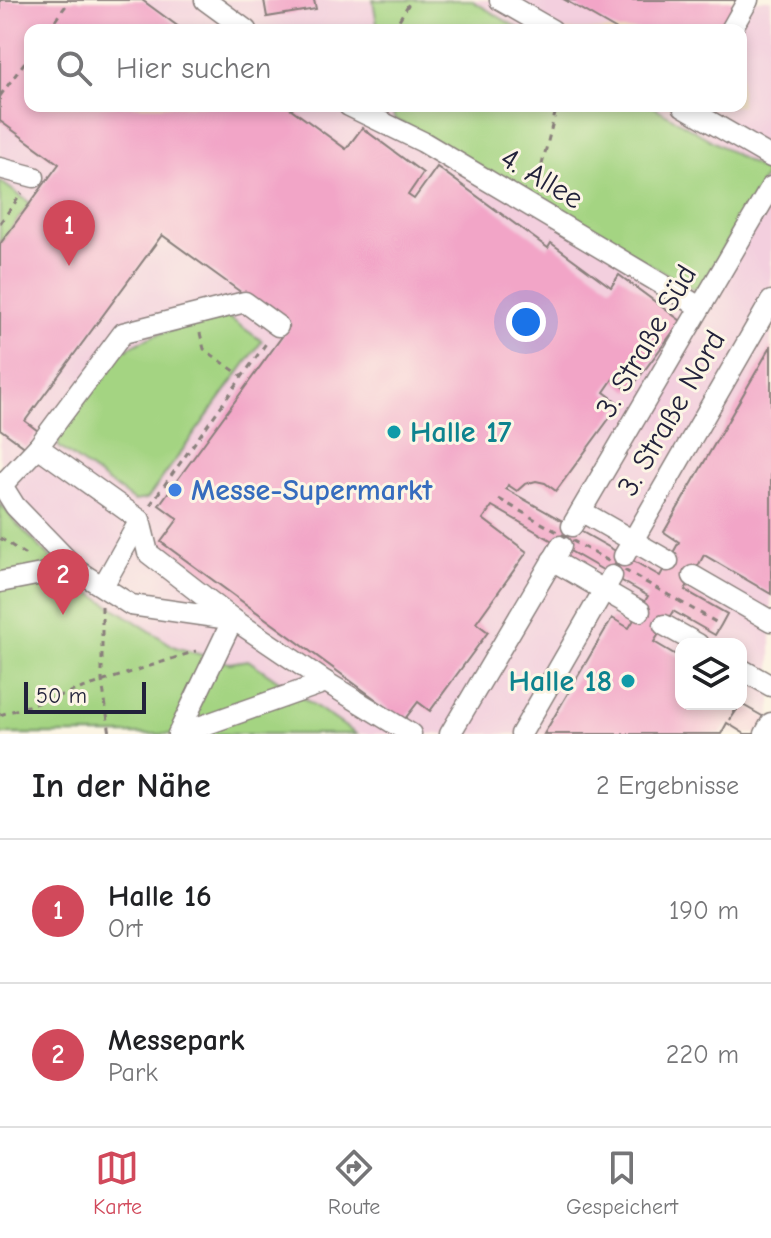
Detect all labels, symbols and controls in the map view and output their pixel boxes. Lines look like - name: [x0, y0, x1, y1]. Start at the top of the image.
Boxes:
- search box: [24, 24, 747, 112]
- icon: search: [52, 46, 96, 90]
- text: Hier suchen: [116, 51, 271, 86]
- street label: 4. Allee: [494, 140, 589, 217]
- pin: 1: [43, 200, 95, 266]
- street label: 3. Straße Süd: [589, 259, 704, 424]
- your location: [506, 302, 546, 342]
- street label: 3. Straße Nord: [610, 324, 733, 502]
- place label: Halle 17: [410, 415, 512, 450]
- marker: Halle 17: [385, 423, 403, 441]
- place label: Messe-Supermarkt: [191, 473, 434, 508]
- marker: Messe-Supermarkt: [166, 481, 184, 499]
- pin: 2: [37, 549, 89, 615]
- map controls: [675, 638, 747, 710]
- button: layers: [675, 638, 747, 710]
- place label: Halle 18: [509, 664, 612, 699]
- marker: Halle 18: [619, 672, 637, 690]
- scale bar: [24, 678, 146, 714]
- text: 50 m: [36, 683, 87, 709]
- text: In der Nähe: [32, 766, 211, 806]
- text: 2 Ergebnisse: [596, 771, 739, 801]
- text: Halle 16: [108, 879, 212, 914]
- text: 1: [53, 896, 63, 926]
- text: 190 m: [669, 896, 739, 926]
- text: Ort: [108, 914, 142, 944]
- text: Messepark: [108, 1023, 245, 1058]
- text: 2: [52, 1040, 64, 1070]
- text: 220 m: [666, 1040, 739, 1070]
- text: Park: [108, 1058, 158, 1088]
- tab: Karte: [93, 1146, 142, 1220]
- tab: Route: [328, 1146, 380, 1220]
- tab: Gespeichert: [566, 1146, 678, 1220]

